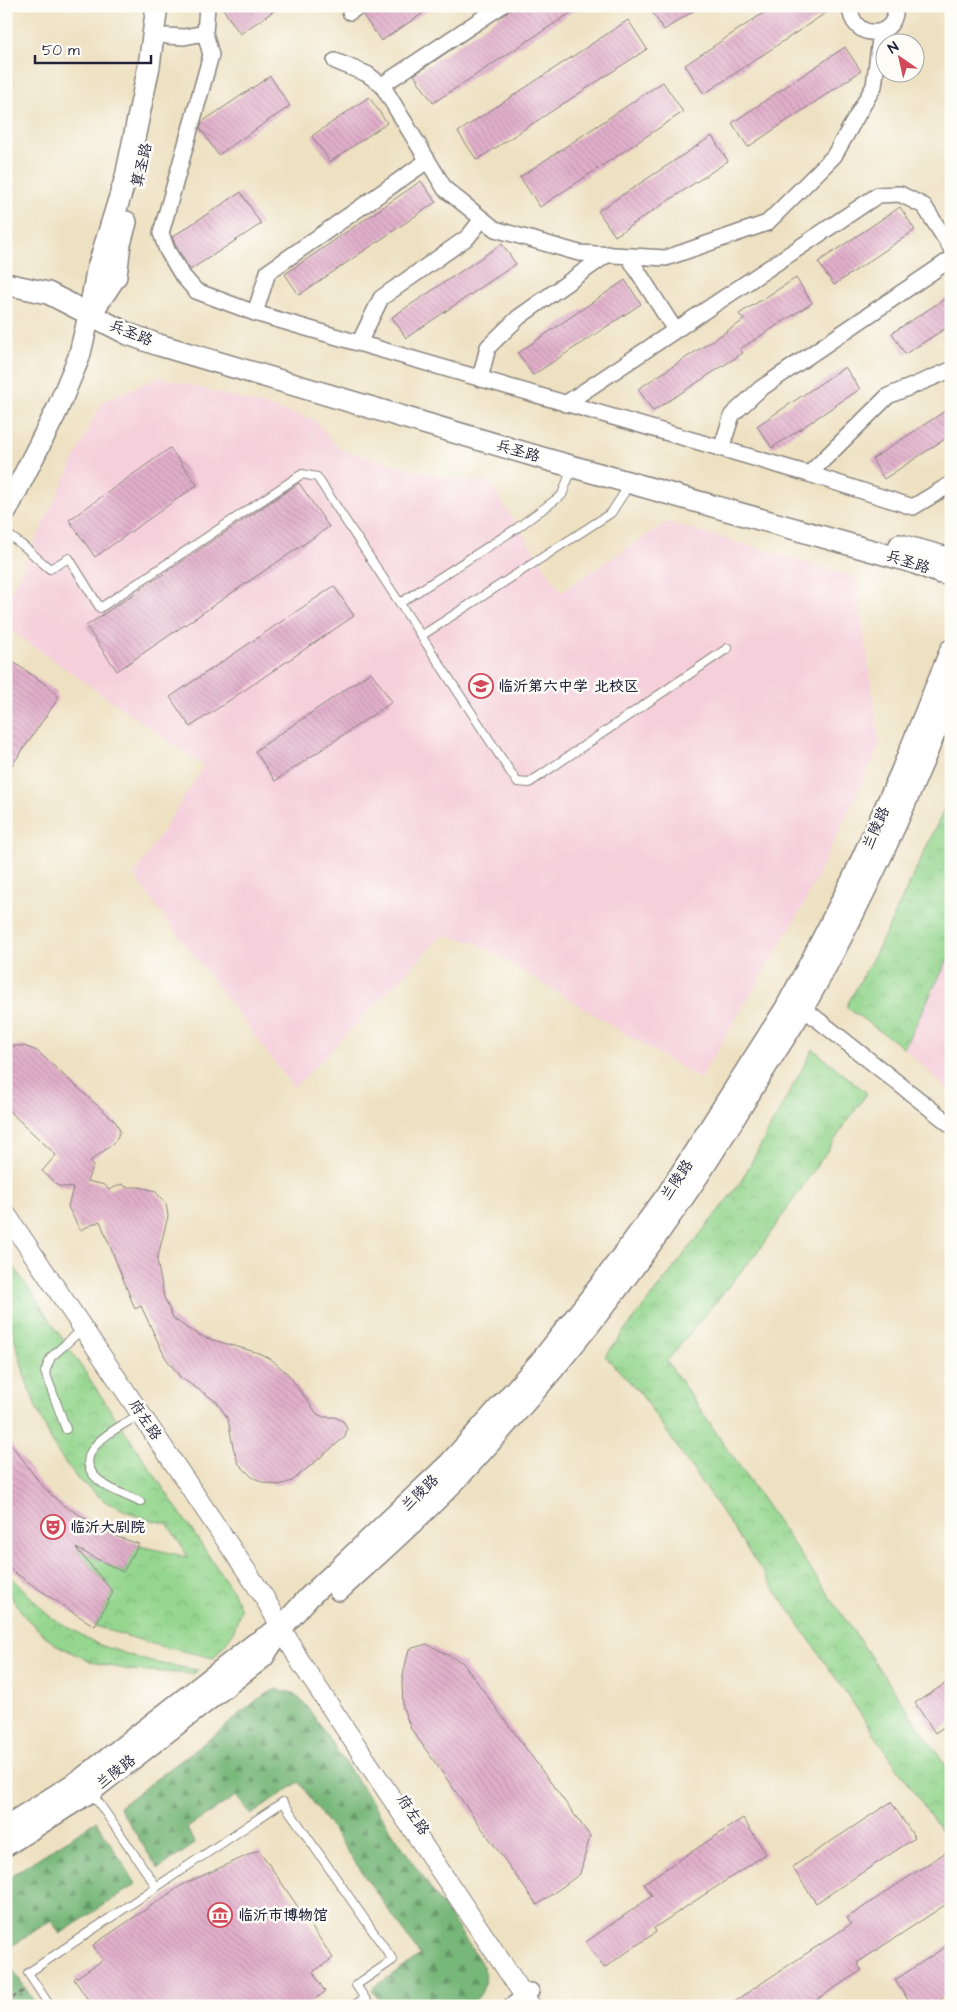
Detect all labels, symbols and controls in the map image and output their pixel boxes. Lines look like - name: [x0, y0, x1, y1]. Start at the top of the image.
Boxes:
- scale bar: [35, 32, 151, 64]
- north arrow: [874, 32, 924, 82]
- text: N: [884, 37, 903, 59]
- text: 50 m: [42, 40, 80, 61]
- street label: 算圣路: [127, 141, 157, 189]
- street label: 兵圣路: [106, 315, 156, 351]
- street label: 兵圣路: [493, 435, 543, 467]
- street label: 兵圣路: [883, 545, 933, 579]
- school or university icon: 临沂第六中学 北校区: [468, 673, 494, 699]
- place label: 临沂第六中学 北校区: [498, 676, 639, 697]
- street label: 兰陵路: [857, 803, 895, 853]
- street label: 兰陵路: [656, 1155, 698, 1205]
- street label: 府左路: [124, 1395, 166, 1445]
- street label: 兰陵路: [397, 1470, 443, 1516]
- theatre icon: 临沂大剧院: [40, 1514, 66, 1540]
- place label: 临沂大剧院: [70, 1517, 145, 1538]
- street label: 兰陵路: [92, 1750, 140, 1794]
- street label: 府左路: [392, 1790, 434, 1840]
- museum icon: 临沂市博物馆: [207, 1902, 233, 1928]
- place label: 临沂市博物馆: [238, 1905, 328, 1926]

